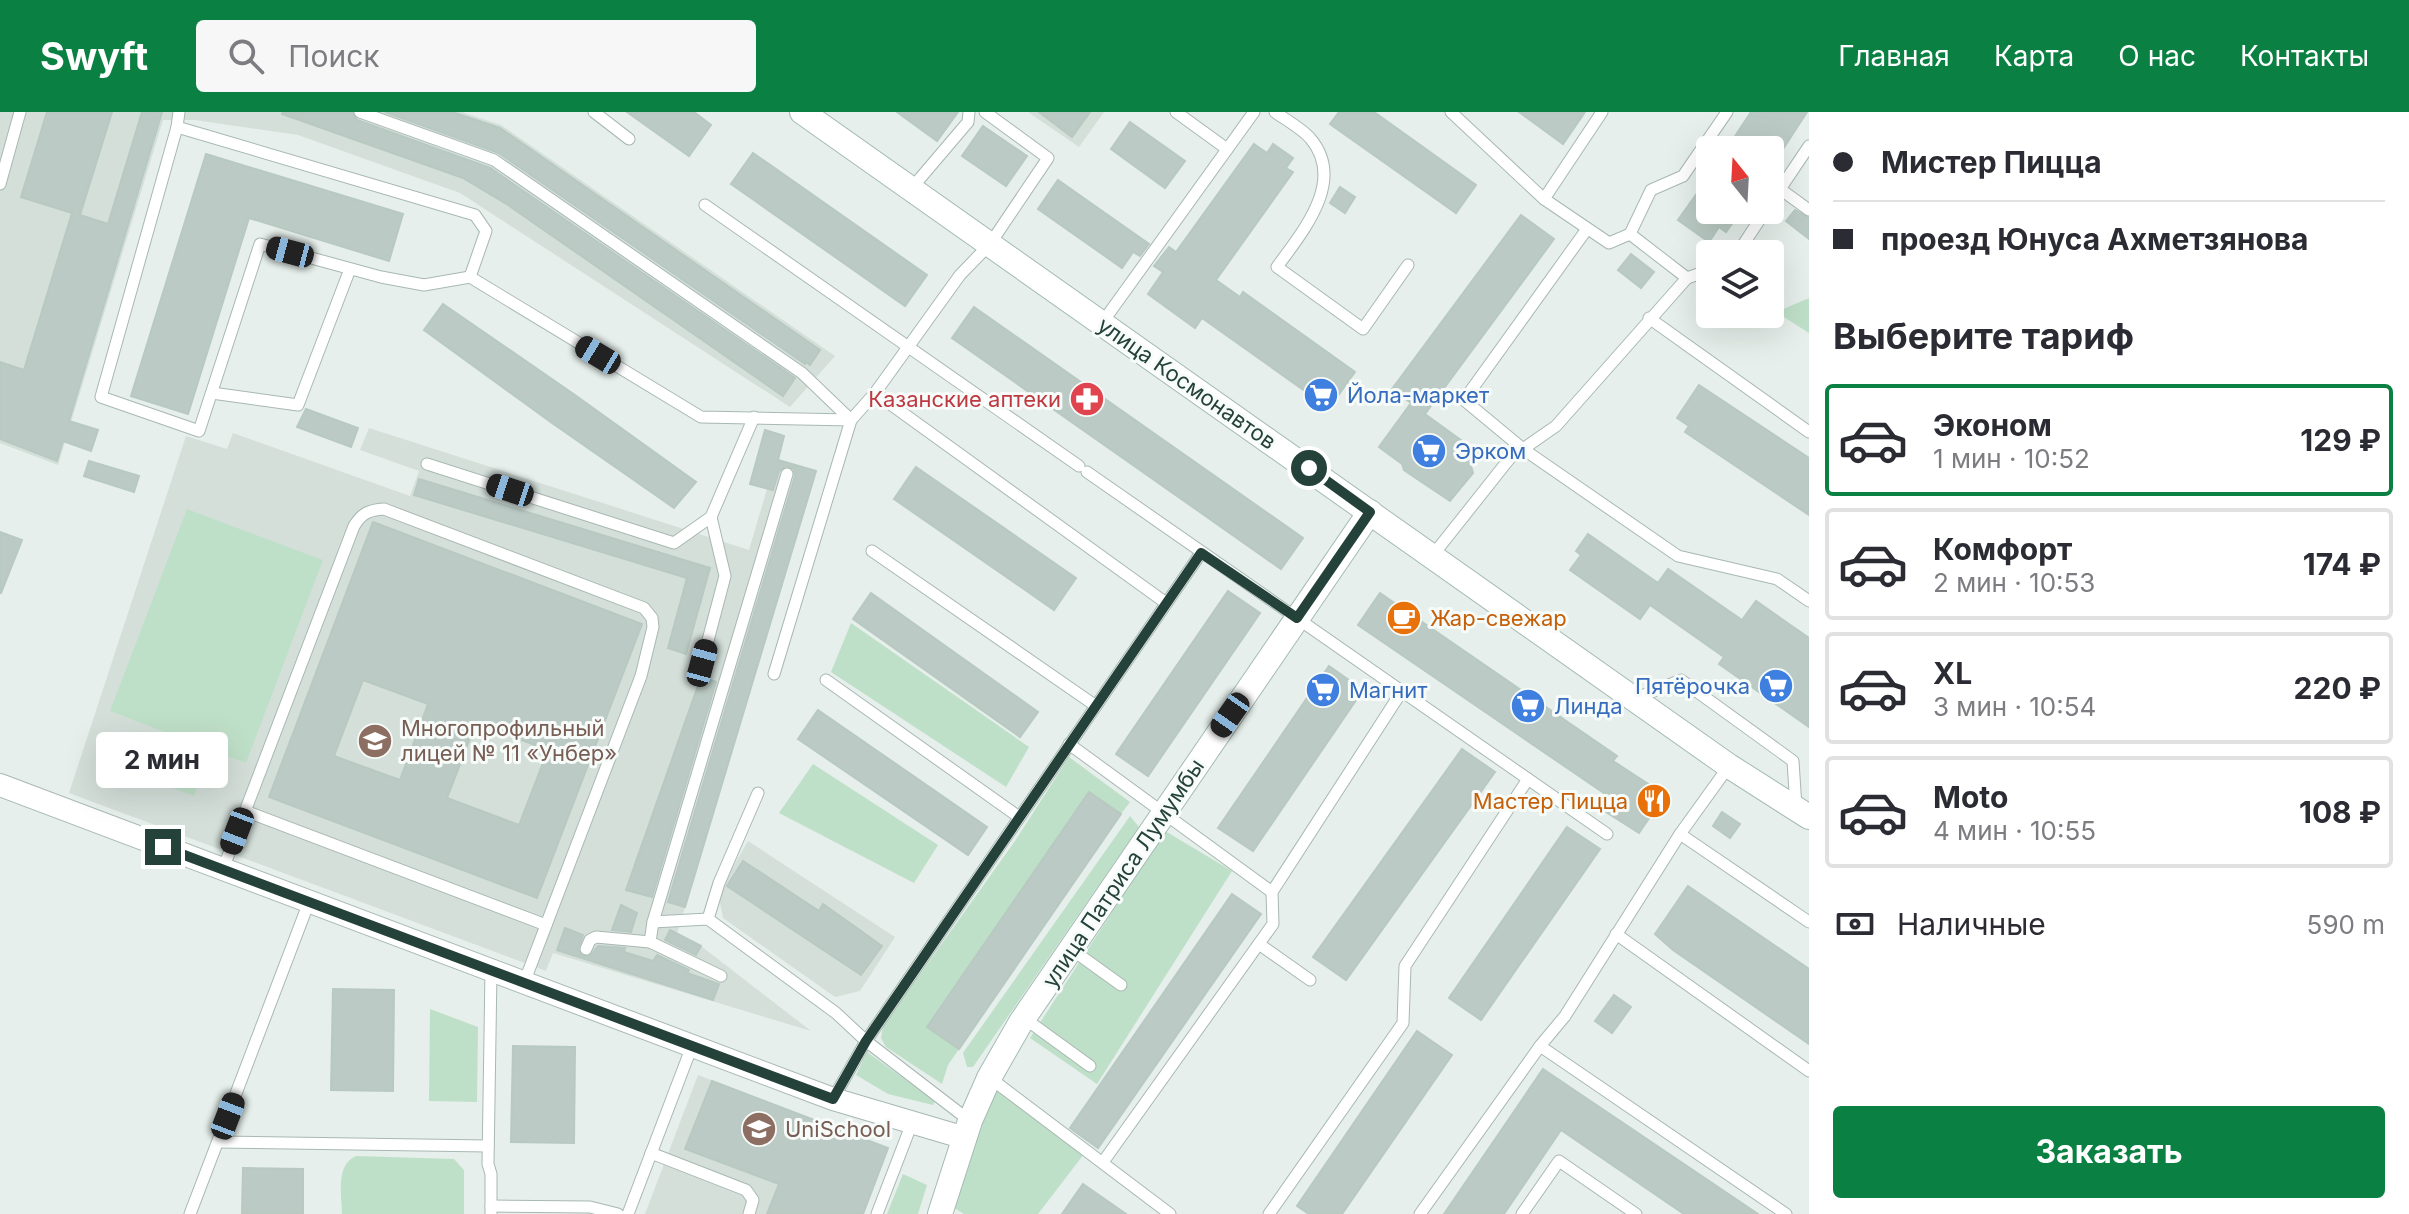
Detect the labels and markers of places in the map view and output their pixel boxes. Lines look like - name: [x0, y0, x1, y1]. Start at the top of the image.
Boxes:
- supermarket icon: Йола-маркет: [1302, 376, 1340, 414]
- pharmacy icon: Казанские аптеки: [1068, 380, 1106, 418]
- place label: Йола-маркет: [1347, 382, 1490, 408]
- place label: Казанские аптеки: [868, 386, 1061, 412]
- supermarket icon: Эрком: [1410, 432, 1448, 470]
- place label: Эрком: [1455, 438, 1526, 464]
- cafe icon: Жар-свежар: [1385, 599, 1423, 637]
- place label: Жар-свежар: [1430, 605, 1567, 631]
- supermarket icon: Пятёрочка: [1757, 667, 1795, 705]
- supermarket icon: Магнит: [1304, 671, 1342, 709]
- place label: Пятёрочка: [1635, 673, 1750, 699]
- place label: Магнит: [1349, 677, 1428, 703]
- supermarket icon: Линда: [1509, 687, 1547, 725]
- place label: Линда: [1554, 693, 1623, 719]
- place label: Многопрофильный лицей № 11 «Унбер»: [401, 715, 617, 766]
- school or university icon: Многопрофильный лицей № 11 «Унбер»: [356, 722, 394, 760]
- restaurant icon: Мастер Пицца: [1635, 782, 1673, 820]
- place label: Мастер Пицца: [1473, 788, 1628, 814]
- school or university icon: UniSchool: [740, 1110, 778, 1148]
- place label: UniSchool: [785, 1116, 891, 1142]

